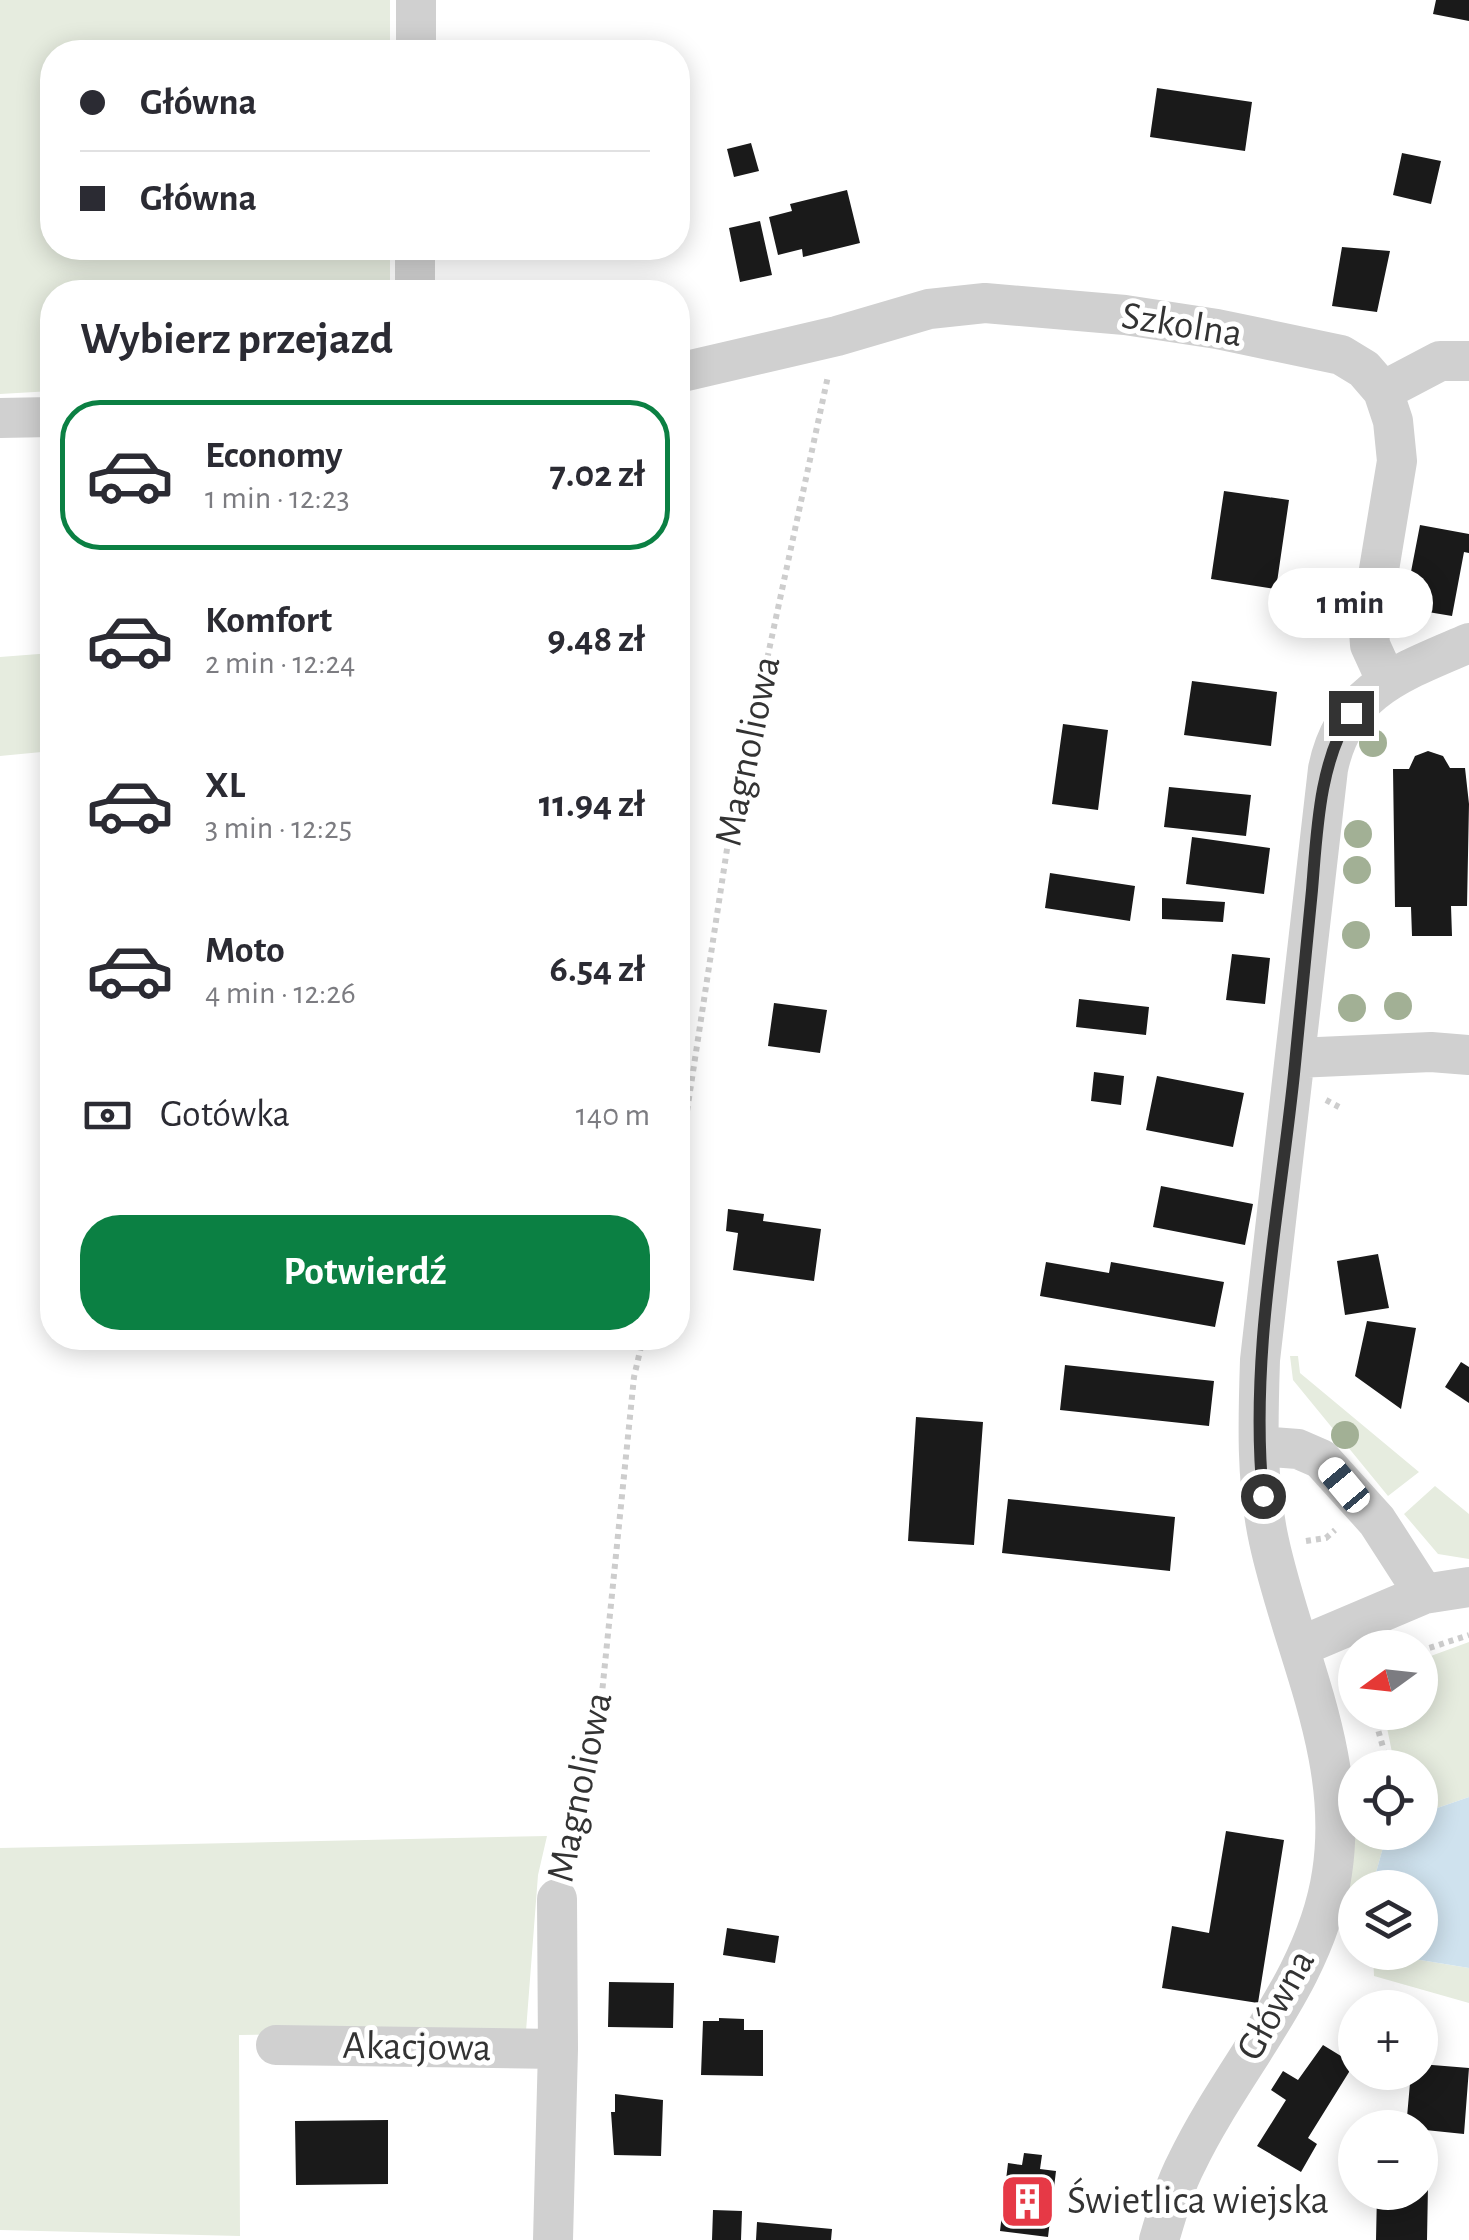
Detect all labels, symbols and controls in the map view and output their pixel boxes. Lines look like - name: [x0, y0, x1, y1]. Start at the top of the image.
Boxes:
- text: Główna: [140, 84, 257, 122]
- text: Główna: [140, 180, 257, 218]
- street label: Szkolna: [1119, 296, 1245, 354]
- text: Wybierz przejazd: [80, 317, 393, 362]
- icon: car: [85, 430, 175, 520]
- text: Economy: [205, 437, 343, 475]
- text: 7.02 zł: [549, 456, 645, 494]
- text: 1 min · 12:23: [205, 482, 350, 514]
- callout: 1 min: [1268, 568, 1434, 638]
- text: 1 min: [1317, 587, 1384, 619]
- icon: car: [85, 595, 175, 685]
- text: Komfort: [205, 602, 332, 640]
- text: 9.48 zł: [547, 621, 645, 659]
- text: 2 min · 12:24: [205, 647, 355, 679]
- street label: Magnoliowa: [708, 653, 788, 849]
- route end: [1329, 691, 1374, 736]
- icon: car: [85, 760, 175, 850]
- text: XL: [205, 767, 245, 805]
- text: 11.94 zł: [539, 786, 645, 824]
- text: 3 min · 12:25: [205, 812, 352, 844]
- icon: car: [85, 925, 175, 1015]
- text: Moto: [205, 932, 285, 970]
- text: 6.54 zł: [550, 951, 645, 989]
- text: 4 min · 12:26: [205, 977, 356, 1009]
- icon: cash: [80, 1088, 135, 1143]
- text: Gotówka: [160, 1096, 290, 1134]
- text: 140 m: [576, 1099, 650, 1131]
- button: Potwierdź: [80, 1215, 650, 1330]
- car: [1313, 1452, 1375, 1518]
- route start: [1241, 1474, 1286, 1519]
- north arrow: [1338, 1630, 1438, 1730]
- map controls: [1338, 1630, 1438, 2210]
- street label: Magnoliowa: [540, 1689, 620, 1885]
- button: locate: [1338, 1750, 1438, 1850]
- button: layers: [1338, 1870, 1438, 1970]
- street label: Główna: [1230, 1943, 1322, 2067]
- button: +: [1338, 1990, 1438, 2090]
- street label: Akacjowa: [342, 2026, 492, 2068]
- button: −: [1338, 2110, 1438, 2210]
- building icon: Świetlica wiejska: [998, 2171, 1058, 2231]
- place label: Świetlica wiejska: [1067, 2177, 1329, 2221]

